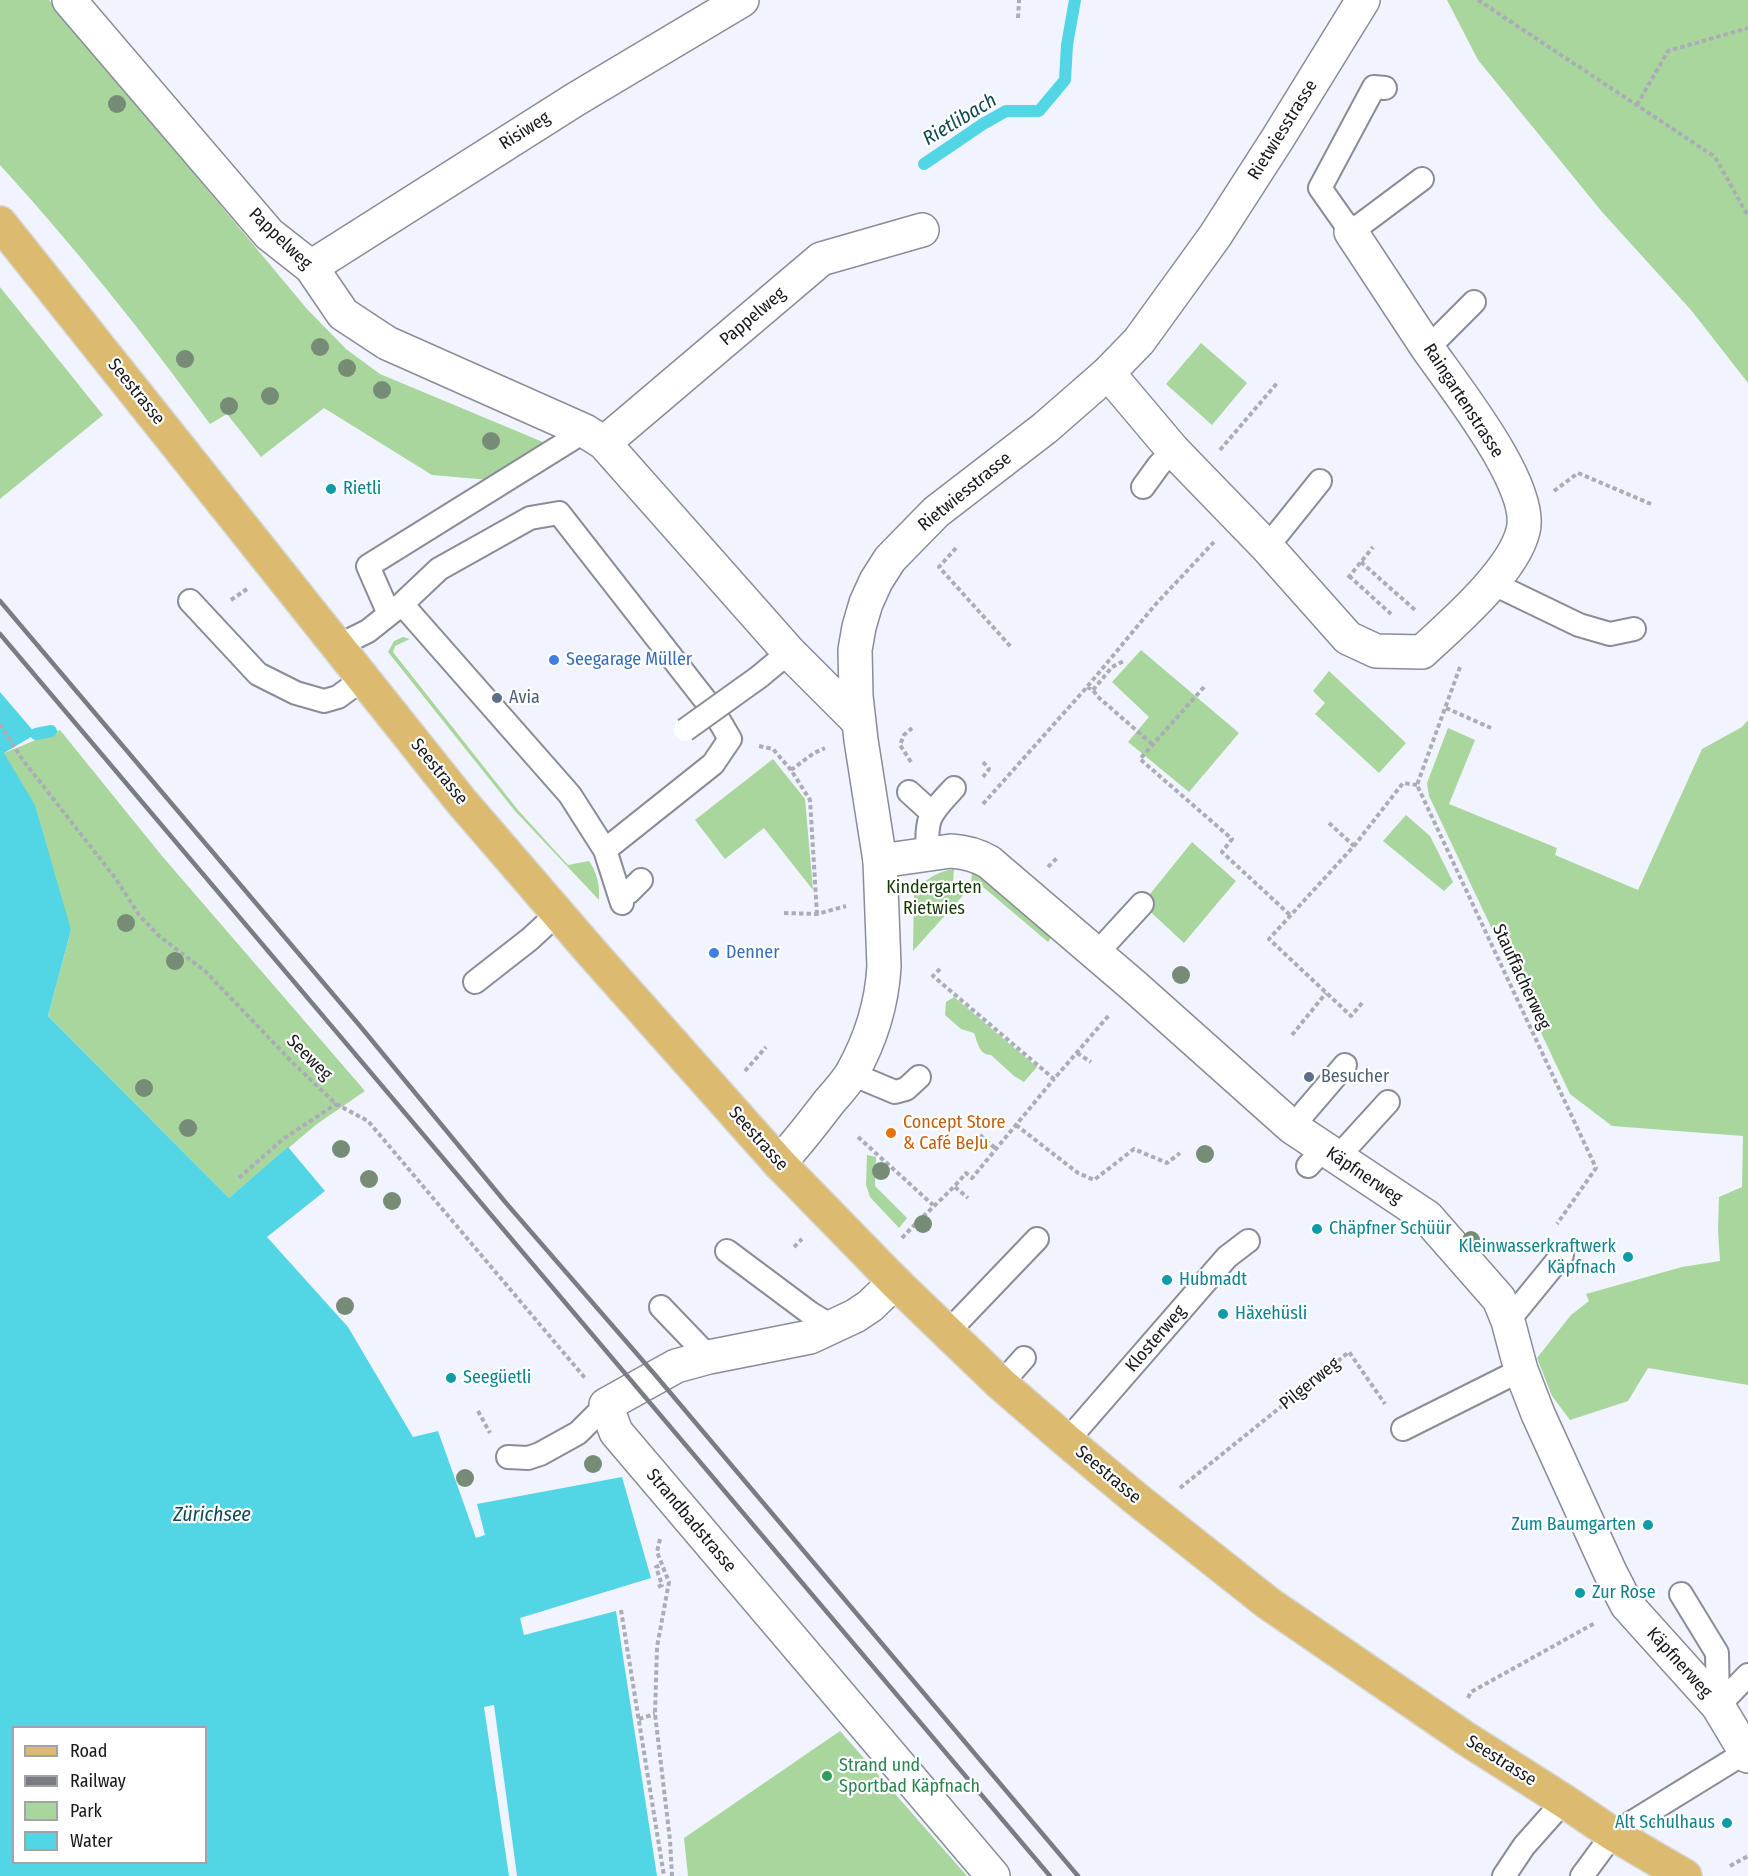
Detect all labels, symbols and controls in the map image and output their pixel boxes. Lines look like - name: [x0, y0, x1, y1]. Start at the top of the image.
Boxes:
- street label: Rietwiesstrasse: [1244, 76, 1322, 184]
- water label: Rietlibach: [919, 89, 1001, 151]
- street label: Risiweg: [496, 107, 554, 155]
- street label: Pappelweg: [244, 204, 316, 274]
- street label: Pappelweg: [716, 283, 790, 351]
- street label: Raingartenstrasse: [1418, 340, 1508, 462]
- street label: Seestrasse: [103, 355, 169, 429]
- street label: Rietwiesstrasse: [914, 448, 1016, 536]
- place label: Rietli: [343, 478, 381, 500]
- marker: Rietli: [324, 482, 338, 496]
- place label: Seegarage Müller: [566, 649, 692, 671]
- marker: Seegarage Müller: [547, 653, 561, 667]
- place label: Avia: [509, 687, 540, 709]
- marker: Avia: [490, 691, 504, 705]
- street label: Seestrasse: [406, 735, 472, 809]
- park label: Kindergarten Rietwies: [886, 877, 982, 920]
- street label: Stauffacherweg: [1487, 921, 1555, 1033]
- place label: Denner: [726, 942, 779, 964]
- marker: Denner: [707, 946, 721, 960]
- street label: Seeweg: [282, 1031, 336, 1085]
- place label: Besucher: [1321, 1066, 1389, 1088]
- marker: Besucher: [1302, 1070, 1316, 1084]
- street label: Seestrasse: [724, 1102, 792, 1176]
- place label: Concept Store & Café BeJu: [903, 1112, 1005, 1154]
- marker: Concept Store & Café BeJu: [884, 1126, 898, 1140]
- street label: Käpfnerweg: [1322, 1143, 1406, 1209]
- place label: Chäpfner Schüür: [1329, 1218, 1451, 1240]
- marker: Chäpfner Schüür: [1310, 1222, 1324, 1236]
- place label: Kleinwasserkraftwerk Käpfnach: [1459, 1236, 1616, 1278]
- marker: Kleinwasserkraftwerk Käpfnach: [1621, 1250, 1635, 1264]
- place label: Hubmadt: [1179, 1269, 1247, 1291]
- marker: Hubmadt: [1160, 1273, 1174, 1287]
- street label: Klosterweg: [1121, 1301, 1191, 1377]
- place label: Häxehüsli: [1235, 1303, 1307, 1325]
- marker: Häxehüsli: [1216, 1307, 1230, 1321]
- street label: Pilgerweg: [1276, 1353, 1344, 1415]
- place label: Seegüetli: [463, 1367, 531, 1389]
- marker: Seegüetli: [444, 1371, 458, 1385]
- street label: Seestrasse: [1071, 1441, 1145, 1509]
- street label: Strandbadstrasse: [641, 1465, 741, 1577]
- water label: Zürichsee: [173, 1503, 251, 1527]
- place label: Zum Baumgarten: [1511, 1514, 1636, 1536]
- marker: Zum Baumgarten: [1641, 1518, 1655, 1532]
- place label: Zur Rose: [1592, 1582, 1656, 1604]
- marker: Zur Rose: [1573, 1586, 1587, 1600]
- street label: Käpfnerweg: [1642, 1623, 1716, 1703]
- legend: [12, 1726, 207, 1864]
- street label: Seestrasse: [1462, 1731, 1540, 1791]
- text: Road: [70, 1740, 107, 1762]
- place label: Strand und Sportbad Käpfnach: [839, 1755, 980, 1798]
- marker: Strand und Sportbad Käpfnach: [820, 1769, 834, 1783]
- text: Railway: [70, 1770, 126, 1792]
- text: Park: [70, 1800, 102, 1822]
- place label: Alt Schulhaus: [1615, 1812, 1715, 1834]
- marker: Alt Schulhaus: [1720, 1816, 1734, 1830]
- text: Water: [70, 1830, 113, 1852]

